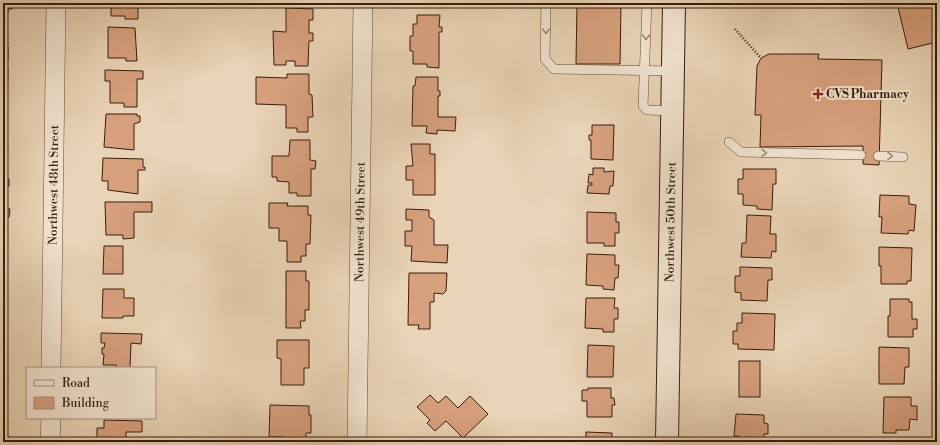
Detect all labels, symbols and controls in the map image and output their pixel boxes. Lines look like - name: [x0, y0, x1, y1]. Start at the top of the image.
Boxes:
- one-way arrow: [541, 28, 550, 34]
- one-way arrow: [641, 34, 650, 40]
- place label: CVS Pharmacy: [826, 87, 910, 102]
- marker: CVS Pharmacy: [813, 89, 823, 99]
- street label: Northwest 48th Street: [45, 124, 62, 245]
- one-way arrow: [761, 148, 767, 157]
- one-way arrow: [887, 152, 893, 160]
- street label: Northwest 49th Street: [352, 161, 368, 282]
- street label: Northwest 50th Street: [662, 161, 679, 282]
- legend: [26, 367, 156, 419]
- text: Road: [62, 376, 90, 391]
- text: Building: [61, 396, 110, 411]

